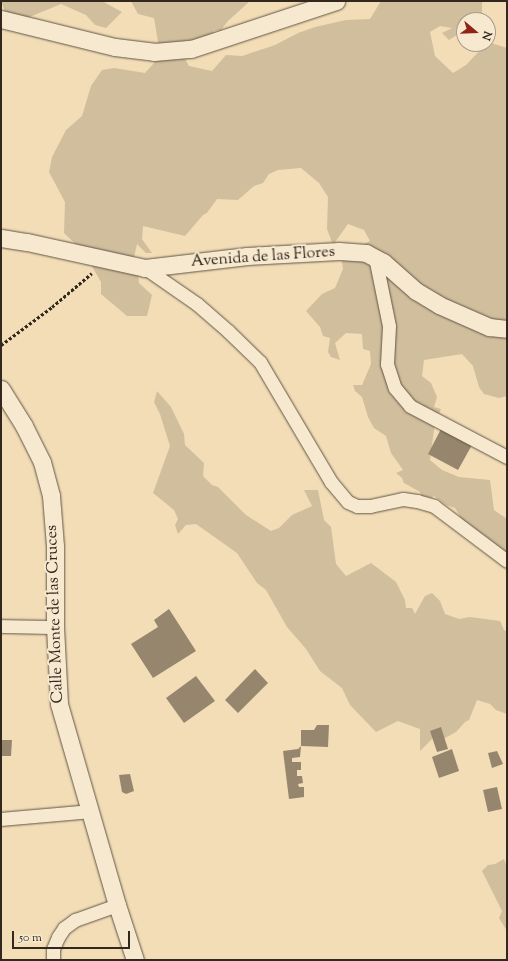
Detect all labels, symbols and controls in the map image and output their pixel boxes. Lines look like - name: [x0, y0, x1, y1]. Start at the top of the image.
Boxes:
- north arrow: [456, 12, 496, 52]
- text: N: [477, 29, 495, 42]
- street label: Avenida de las Flores: [190, 243, 336, 273]
- street label: Calle Monte de las Cruces: [43, 524, 69, 704]
- scale bar: [14, 923, 132, 949]
- text: 50 m: [19, 929, 42, 947]

